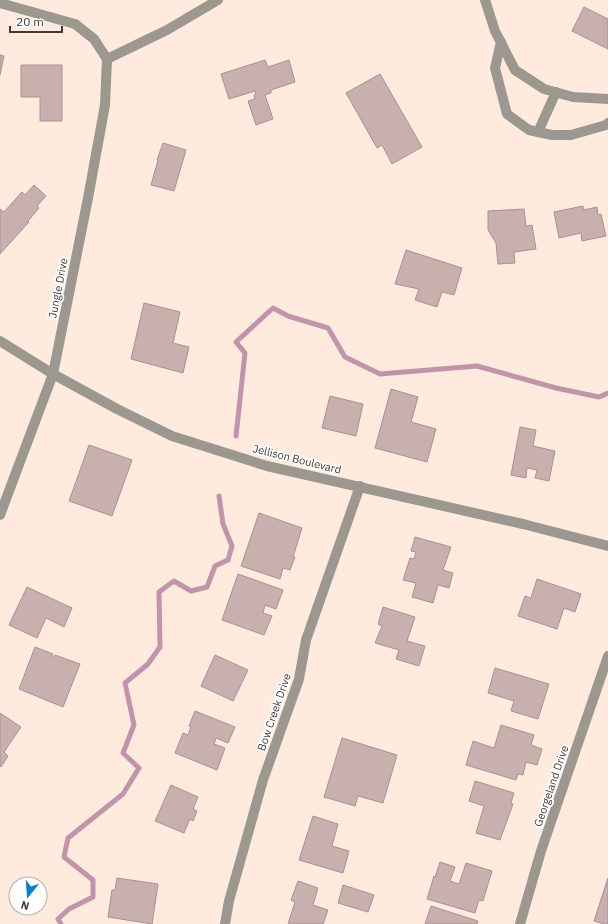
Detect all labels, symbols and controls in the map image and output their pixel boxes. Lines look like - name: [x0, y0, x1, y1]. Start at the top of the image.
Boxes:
- scale bar: [10, 8, 62, 34]
- text: 20 m: [16, 14, 44, 29]
- street label: Jungle Drive: [45, 257, 71, 319]
- street label: Jellison Boulevard: [251, 441, 343, 477]
- street label: Bow Creek Drive: [254, 671, 294, 753]
- street label: Georgeland Drive: [531, 744, 571, 828]
- north arrow: [8, 876, 48, 916]
- text: N: [19, 898, 31, 913]

